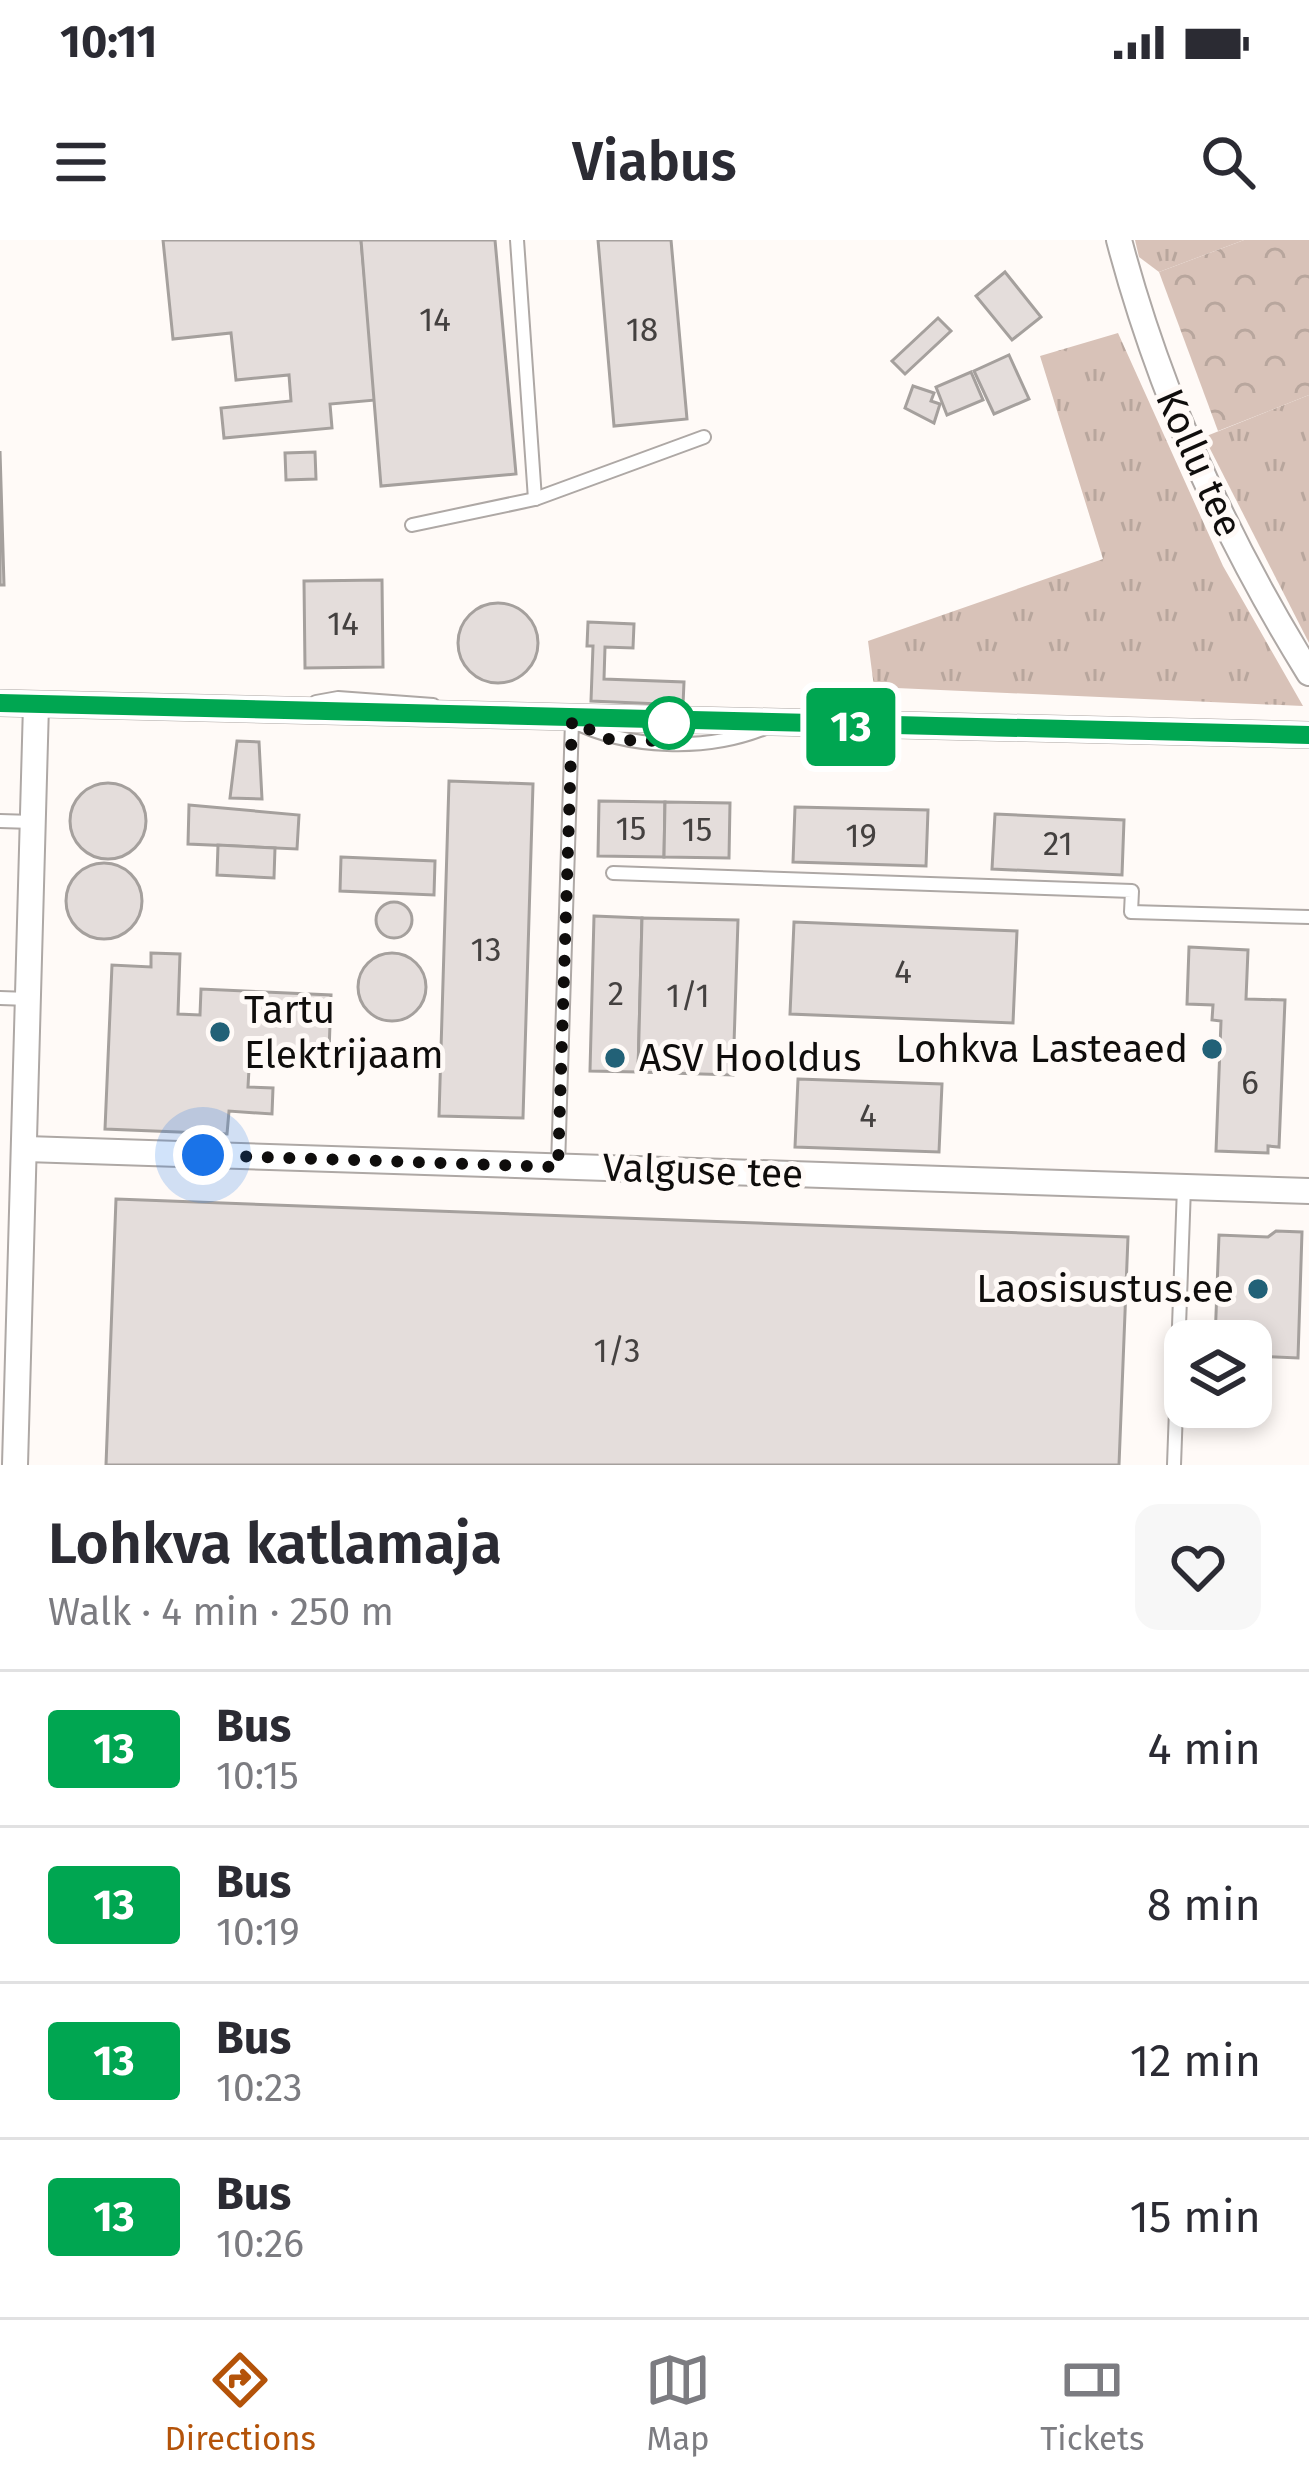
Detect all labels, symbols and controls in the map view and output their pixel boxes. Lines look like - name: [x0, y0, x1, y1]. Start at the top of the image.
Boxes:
- text: 10:11: [60, 15, 157, 69]
- icon: menu: [48, 129, 114, 195]
- icon: search: [1195, 129, 1261, 195]
- text: Viabus: [572, 130, 737, 194]
- house number: 14: [419, 300, 451, 340]
- house number: 18: [626, 310, 658, 350]
- street label: Kollu tee: [1146, 382, 1252, 544]
- house number: 14: [327, 604, 359, 644]
- line badge: 13: [797, 688, 905, 766]
- unlabelled marker: [644, 698, 694, 748]
- text: 13: [830, 702, 872, 752]
- house number: 15: [616, 809, 646, 849]
- house number: 15: [682, 810, 712, 850]
- house number: 19: [845, 816, 877, 856]
- house number: 21: [1043, 824, 1073, 864]
- house number: 13: [471, 930, 501, 970]
- house number: 4: [894, 952, 912, 992]
- house number: 2: [608, 974, 624, 1014]
- house number: 1/1: [666, 976, 710, 1016]
- place label: Tartu Elektrijaam: [244, 987, 444, 1078]
- marker: Tartu Elektrijaam: [207, 1019, 233, 1045]
- place label: Lohkva Lasteaed: [896, 1026, 1188, 1072]
- place label: ASV Hooldus: [639, 1035, 861, 1081]
- marker: Lohkva Lasteaed: [1199, 1036, 1225, 1062]
- marker: ASV Hooldus: [602, 1045, 628, 1071]
- house number: 6: [1241, 1063, 1259, 1103]
- house number: 4: [859, 1096, 877, 1136]
- your location: [173, 1125, 233, 1185]
- street label: Valguse tee: [602, 1145, 804, 1197]
- place label: Laosisustus.ee: [976, 1266, 1234, 1312]
- marker: Laosisustus.ee: [1245, 1276, 1271, 1302]
- map controls: [1164, 1320, 1272, 1428]
- button: layers: [1164, 1320, 1272, 1428]
- house number: 1/3: [594, 1331, 640, 1371]
- button: heart: [1135, 1504, 1261, 1630]
- text: Lohkva katlamaja: [48, 1510, 502, 1578]
- text: Walk · 4 min · 250 m: [48, 1589, 394, 1635]
- text: Bus: [216, 1699, 291, 1753]
- text: 4 min: [1148, 1722, 1261, 1776]
- text: 13: [93, 1724, 135, 1774]
- text: 10:15: [216, 1753, 299, 1799]
- text: Bus: [216, 1855, 291, 1909]
- text: 8 min: [1147, 1878, 1261, 1932]
- text: 13: [93, 1880, 135, 1930]
- text: 10:19: [216, 1909, 300, 1955]
- text: Bus: [216, 2011, 291, 2065]
- text: 12 min: [1130, 2034, 1261, 2088]
- text: 13: [93, 2036, 135, 2086]
- text: 10:23: [216, 2065, 303, 2111]
- text: Bus: [216, 2167, 291, 2221]
- text: 15 min: [1129, 2190, 1261, 2244]
- text: 13: [93, 2192, 135, 2242]
- text: 10:26: [216, 2221, 304, 2267]
- tab: Directions: [165, 2347, 316, 2459]
- tab: Map: [645, 2347, 711, 2459]
- tab: Tickets: [1040, 2347, 1144, 2459]

